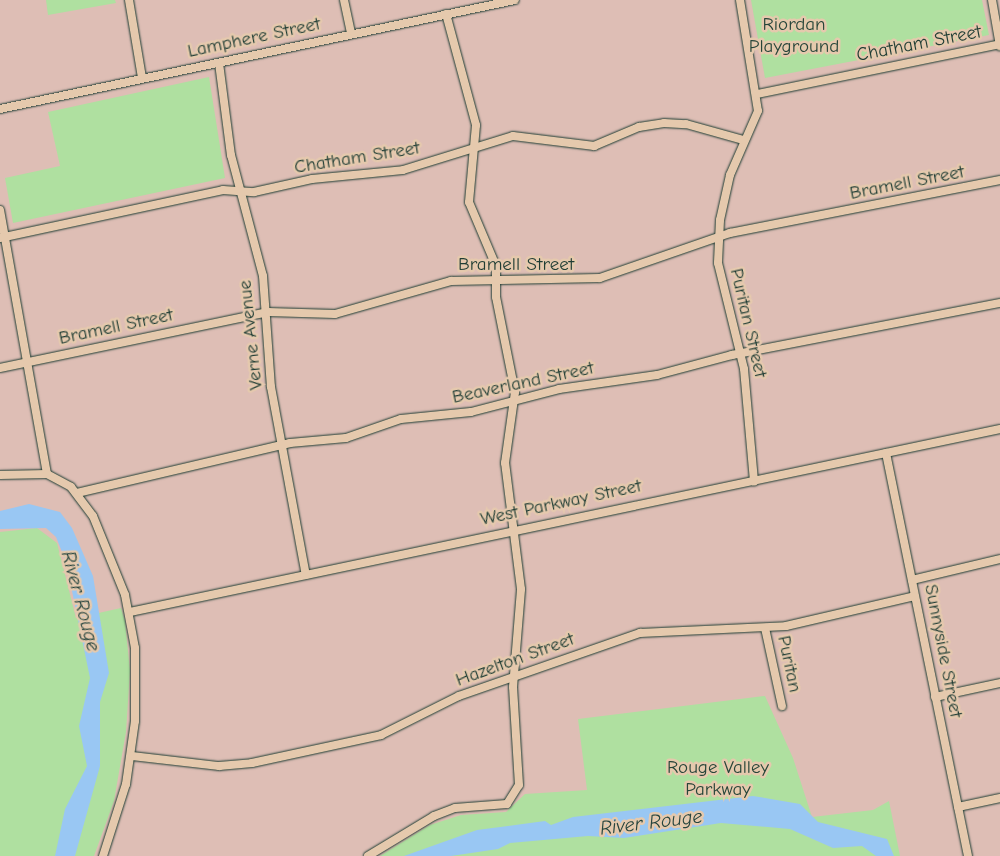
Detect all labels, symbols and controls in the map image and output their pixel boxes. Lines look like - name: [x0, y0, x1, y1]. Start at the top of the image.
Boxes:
- street label: Lamphere Street: [186, 13, 322, 63]
- park label: Riordan Playground: [749, 14, 839, 58]
- street label: Chatham Street: [855, 21, 983, 67]
- street label: Chatham Street: [293, 137, 421, 179]
- street label: Bramell Street: [848, 161, 966, 205]
- street label: Bramell Street: [458, 254, 574, 276]
- street label: Puritan Street: [724, 266, 772, 380]
- street label: Verne Avenue: [234, 279, 268, 391]
- street label: Bramell Street: [57, 304, 175, 350]
- street label: Beaverland Street: [450, 357, 596, 409]
- street label: West Parkway Street: [478, 475, 644, 531]
- water label: River Rouge: [56, 548, 106, 654]
- street label: Sunnyside Street: [919, 582, 967, 720]
- street label: Hazelton Street: [453, 628, 577, 692]
- street label: Puritan: [772, 634, 806, 694]
- park label: Rouge Valley Parkway: [667, 757, 769, 801]
- water label: River Rouge: [598, 804, 704, 840]

